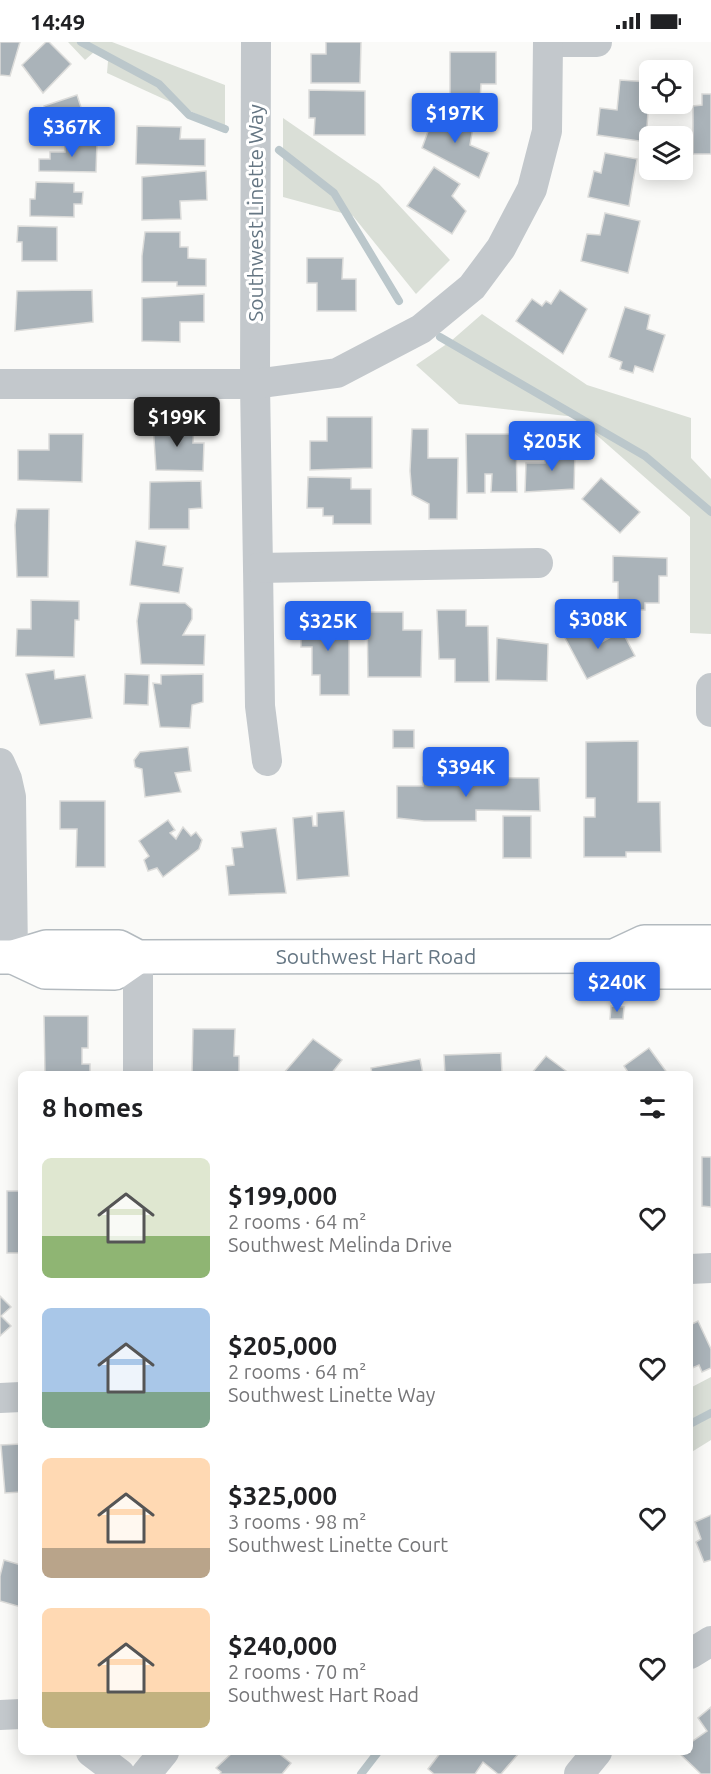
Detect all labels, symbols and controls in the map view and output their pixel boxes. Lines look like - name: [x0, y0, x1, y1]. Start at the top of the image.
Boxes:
- text: 14:49: [30, 9, 85, 34]
- map controls: [639, 60, 693, 180]
- button: locate: [639, 60, 693, 114]
- pin: $197K: [413, 93, 497, 144]
- text: $197K: [426, 101, 484, 124]
- street label: Southwest Linette Way: [243, 104, 267, 322]
- pin: $367K: [30, 107, 114, 158]
- text: $367K: [43, 115, 101, 138]
- button: layers: [639, 126, 693, 180]
- pin: $199K: [135, 397, 219, 448]
- text: $199K: [148, 405, 206, 428]
- pin: $205K: [510, 421, 594, 472]
- text: $205K: [523, 429, 581, 452]
- pin: $308K: [556, 599, 640, 650]
- pin: $325K: [286, 601, 370, 652]
- text: $308K: [569, 607, 627, 630]
- text: $325K: [299, 609, 357, 632]
- pin: $394K: [424, 747, 508, 798]
- text: $394K: [437, 755, 495, 778]
- street label: Southwest Hart Road: [276, 944, 476, 968]
- pin: $240K: [575, 962, 659, 1013]
- text: $240K: [588, 970, 646, 993]
- icon: filters: [636, 1091, 669, 1124]
- text: 8 homes: [42, 1093, 143, 1122]
- text: $199,000: [228, 1181, 337, 1210]
- icon: home: [90, 1182, 162, 1254]
- icon: heart: [636, 1202, 669, 1235]
- text: 2 rooms · 64 m²: [228, 1210, 366, 1233]
- text: Southwest Melinda Drive: [228, 1233, 452, 1256]
- text: $205,000: [228, 1331, 337, 1360]
- icon: home: [90, 1332, 162, 1404]
- icon: heart: [636, 1352, 669, 1385]
- text: 2 rooms · 64 m²: [228, 1360, 366, 1383]
- text: Southwest Linette Way: [228, 1383, 435, 1406]
- text: $325,000: [228, 1481, 337, 1510]
- icon: home: [90, 1482, 162, 1554]
- icon: heart: [636, 1502, 669, 1535]
- text: 3 rooms · 98 m²: [228, 1510, 366, 1533]
- text: Southwest Linette Court: [228, 1533, 448, 1556]
- text: $240,000: [228, 1631, 337, 1660]
- icon: home: [90, 1632, 162, 1704]
- icon: heart: [636, 1652, 669, 1685]
- text: 2 rooms · 70 m²: [228, 1660, 366, 1683]
- text: Southwest Hart Road: [228, 1683, 419, 1706]

